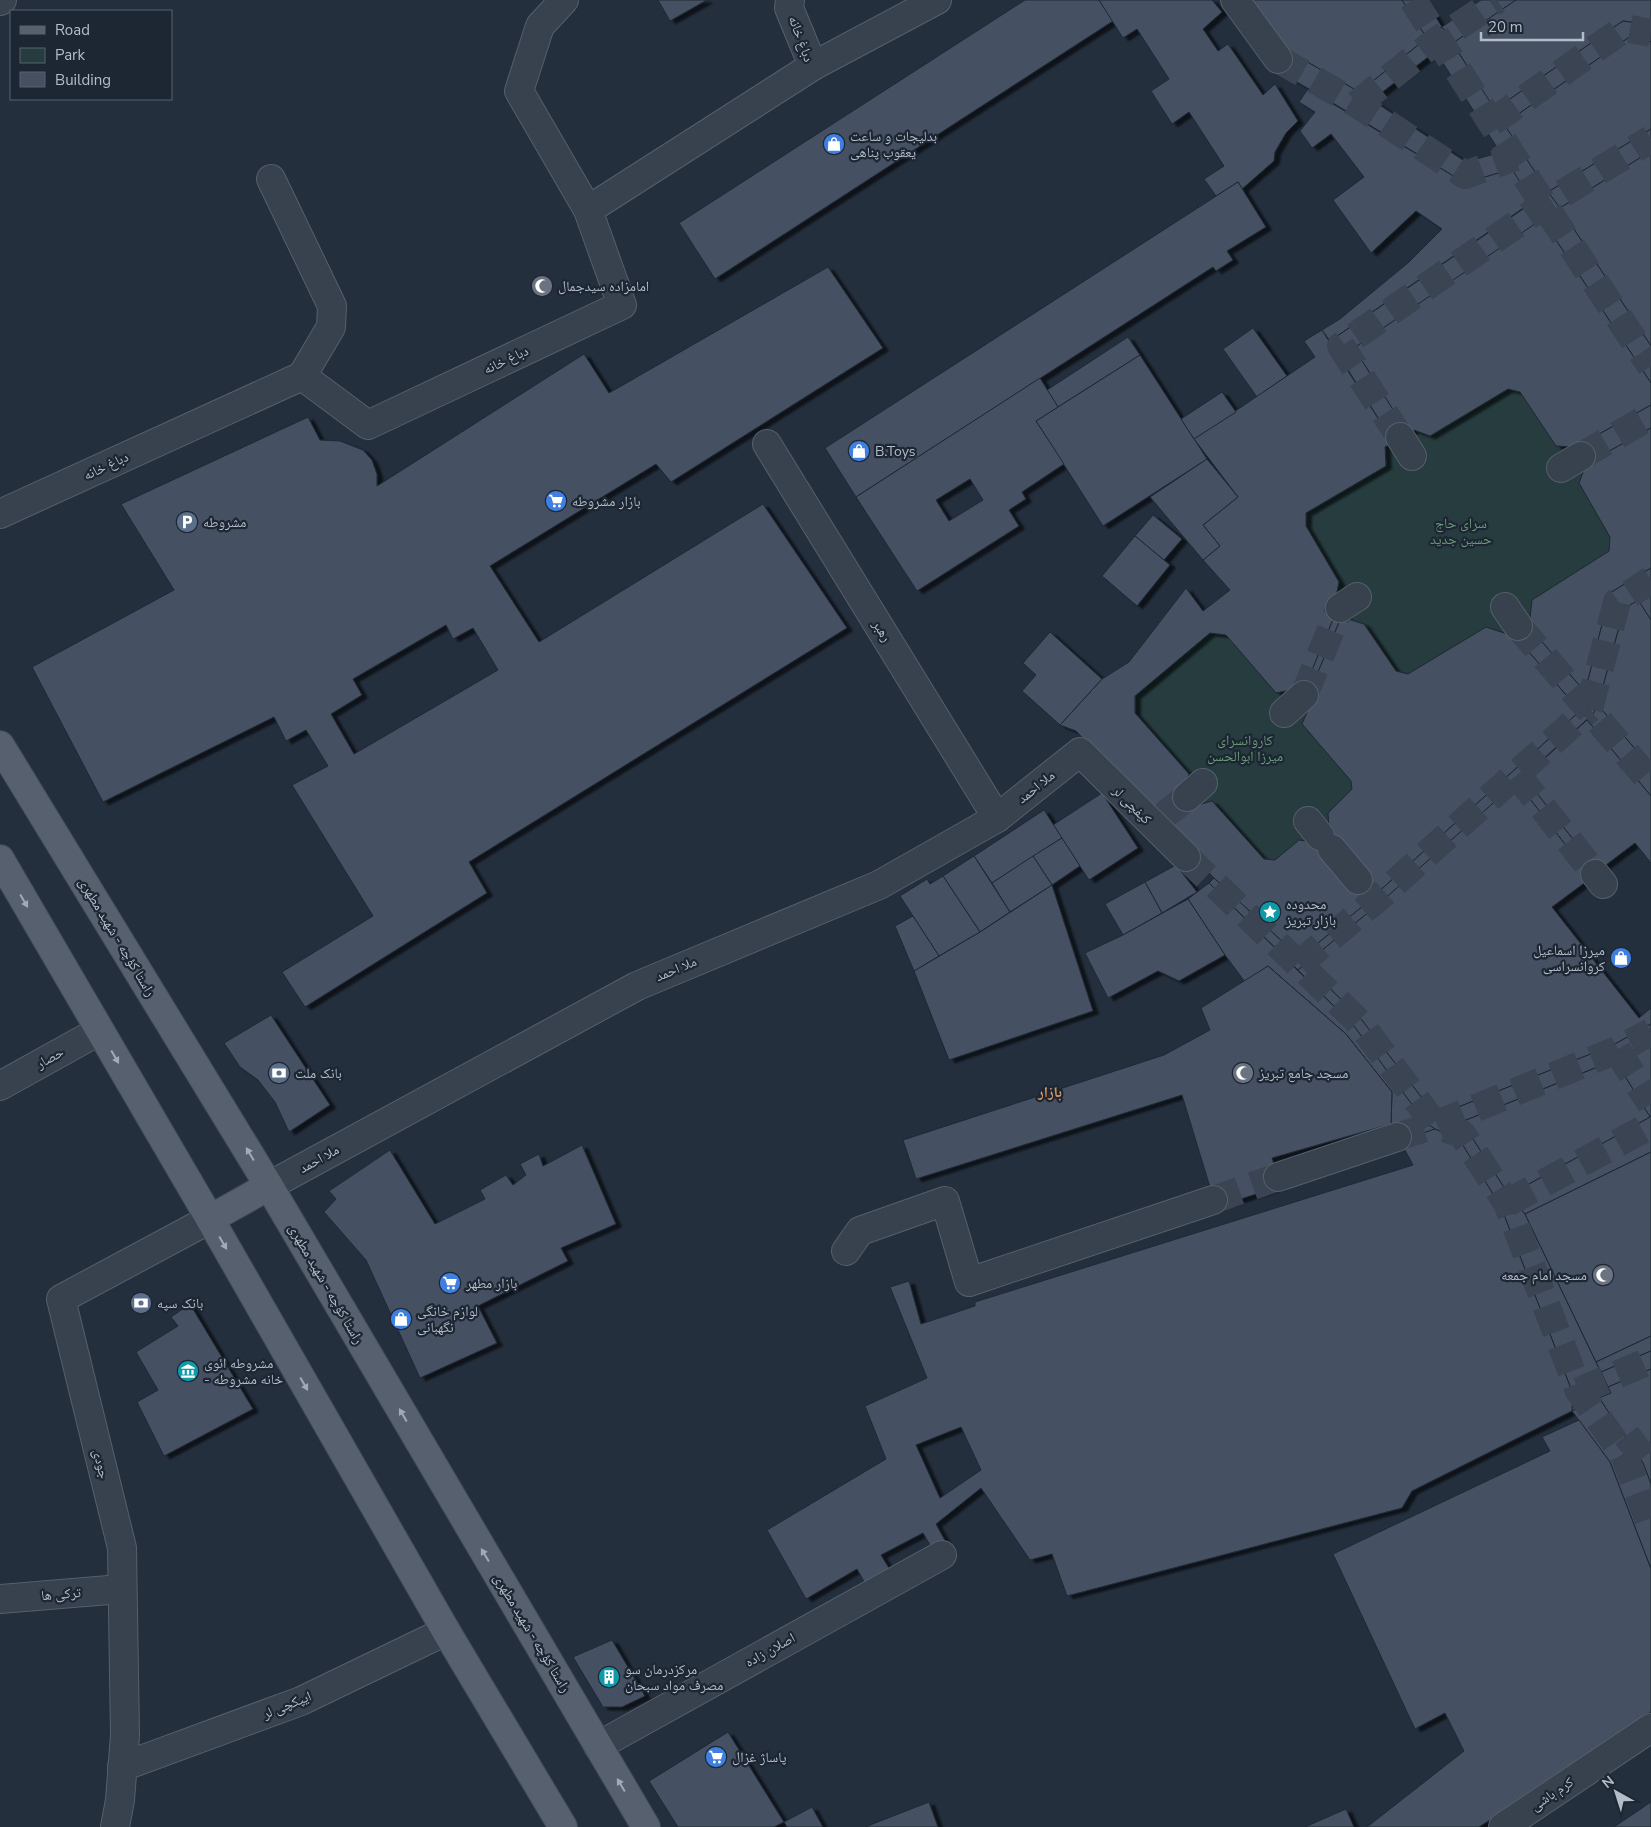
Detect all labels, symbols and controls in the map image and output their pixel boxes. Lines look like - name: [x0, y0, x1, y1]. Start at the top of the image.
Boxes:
- legend: [10, 10, 172, 100]
- scale bar: [1481, 10, 1584, 42]
- street label: دباغ خانه: [784, 13, 818, 65]
- text: 20 m: [1488, 17, 1523, 37]
- text: Road: [55, 20, 90, 40]
- text: Park: [55, 45, 85, 65]
- text: Building: [55, 70, 111, 90]
- place label: بدلیجات و ساعت یعقوب پناهی: [850, 127, 937, 162]
- shop icon: بدلیجات و ساعت یعقوب پناهی: [822, 132, 846, 156]
- mosque icon: امامزاده سیدجمال: [530, 274, 554, 298]
- place label: امامزاده سیدجمال: [558, 277, 649, 296]
- street label: دباغ خانه: [480, 341, 532, 379]
- shop icon: B.Toys: [847, 439, 871, 463]
- place label: B.Toys: [875, 442, 916, 461]
- street label: دباغ خانه: [80, 447, 132, 485]
- supermarket icon: بازار مشروطه: [544, 489, 568, 513]
- place label: بازار مشروطه: [572, 492, 641, 511]
- parking icon: مشروطه: [175, 510, 199, 534]
- place label: مشروطه: [203, 513, 246, 532]
- park label: سرای حاج حسین جدید: [1430, 514, 1492, 549]
- street label: رهبر: [868, 616, 896, 645]
- park label: کاروانسرای میرزا ابوالحسن: [1207, 731, 1283, 766]
- street label: ملا احمد: [1013, 766, 1059, 808]
- street label: کیفچی لر: [1108, 781, 1156, 829]
- street label: راستا کؤچه - شهید مطهری: [74, 874, 160, 1000]
- one-way arrow: [20, 895, 29, 908]
- place label: محدوده بازار تبریز: [1285, 895, 1336, 930]
- place icon: محدوده بازار تبریز: [1258, 900, 1282, 924]
- place label: میرزا اسماعیل کروانسراسی: [1533, 941, 1605, 976]
- shop icon: میرزا اسماعیل کروانسراسی: [1609, 946, 1633, 970]
- street label: ملا احمد: [652, 952, 700, 986]
- street label: حصار: [32, 1043, 67, 1074]
- one-way arrow: [110, 1050, 119, 1063]
- bank icon: بانک ملت: [267, 1061, 291, 1085]
- mosque icon: مسجد جامع تبریز: [1231, 1061, 1255, 1085]
- place label: بانک ملت: [295, 1064, 342, 1083]
- place label: مسجد جامع تبریز: [1258, 1064, 1348, 1083]
- district label: بازار: [1037, 1082, 1062, 1102]
- street label: ملا احمد: [296, 1140, 342, 1178]
- one-way arrow: [245, 1147, 254, 1160]
- street label: راستا کؤچه - شهید مطهری: [284, 1221, 368, 1347]
- one-way arrow: [219, 1236, 228, 1249]
- mosque icon: مسجد امام جمعه: [1591, 1263, 1615, 1287]
- place label: مسجد امام جمعه: [1501, 1266, 1587, 1285]
- supermarket icon: بازار مطهر: [438, 1271, 462, 1295]
- place label: بازار مطهر: [465, 1274, 517, 1293]
- bank icon: بانک سپه: [129, 1291, 153, 1315]
- place label: بانک سپه: [157, 1294, 203, 1313]
- place label: لوازم خانگی نگهبانی: [417, 1302, 478, 1337]
- shop icon: لوازم خانگی نگهبانی: [389, 1307, 413, 1331]
- place label: مشروطه ائوی - خانه مشروطه: [204, 1354, 283, 1389]
- museum icon: مشروطه ائوی - خانه مشروطه: [176, 1359, 200, 1383]
- one-way arrow: [300, 1376, 308, 1391]
- one-way arrow: [398, 1408, 407, 1421]
- street label: جودی: [88, 1447, 114, 1481]
- one-way arrow: [481, 1548, 490, 1561]
- street label: راستا کؤچه - شهید مطهری: [489, 1570, 575, 1696]
- street label: ترکی ها: [40, 1583, 82, 1605]
- street label: اصلان زاده: [741, 1628, 799, 1672]
- place label: مرکزدرمان سو مصرف مواد سبحان: [625, 1660, 723, 1695]
- building icon: مرکزدرمان سو مصرف مواد سبحان: [597, 1665, 621, 1689]
- street label: ایپکچی لر: [259, 1687, 314, 1724]
- supermarket icon: پاساژ غزال: [704, 1745, 728, 1769]
- place label: پاساژ غزال: [732, 1748, 787, 1767]
- north arrow: [1591, 1767, 1641, 1817]
- text: N: [1598, 1772, 1618, 1793]
- street label: کرم باشی: [1527, 1773, 1577, 1815]
- one-way arrow: [617, 1779, 626, 1792]

